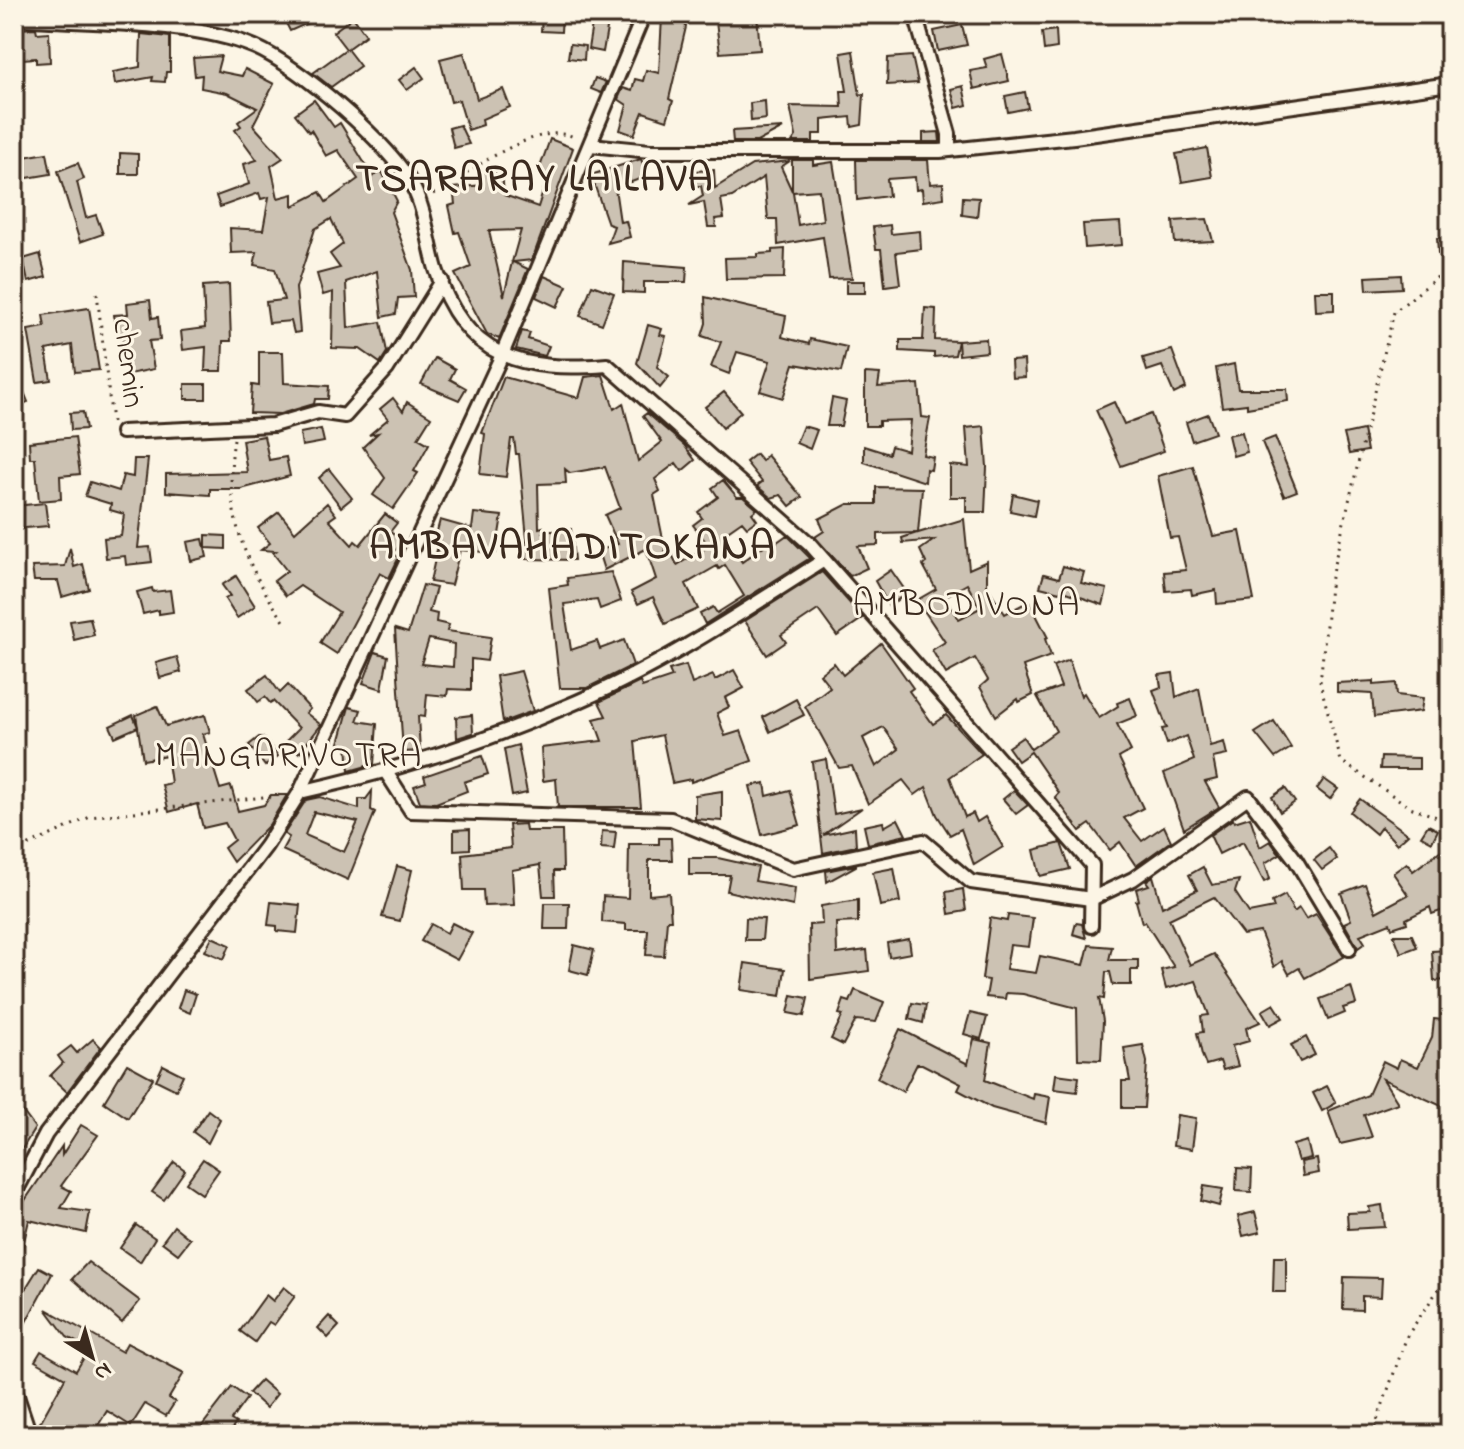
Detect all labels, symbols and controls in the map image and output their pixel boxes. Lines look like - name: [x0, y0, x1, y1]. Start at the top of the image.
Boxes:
- district label: TSARARAY LAILAVA: [356, 151, 714, 210]
- street label: chemin: [98, 315, 156, 411]
- district label: AMBAVAHADITOKANA: [369, 519, 777, 578]
- district label: AMBODIVONA: [853, 580, 1081, 633]
- district label: MANGARIVOTRA: [155, 731, 423, 784]
- north arrow: [52, 1317, 132, 1397]
- text: N: [87, 1353, 118, 1388]

